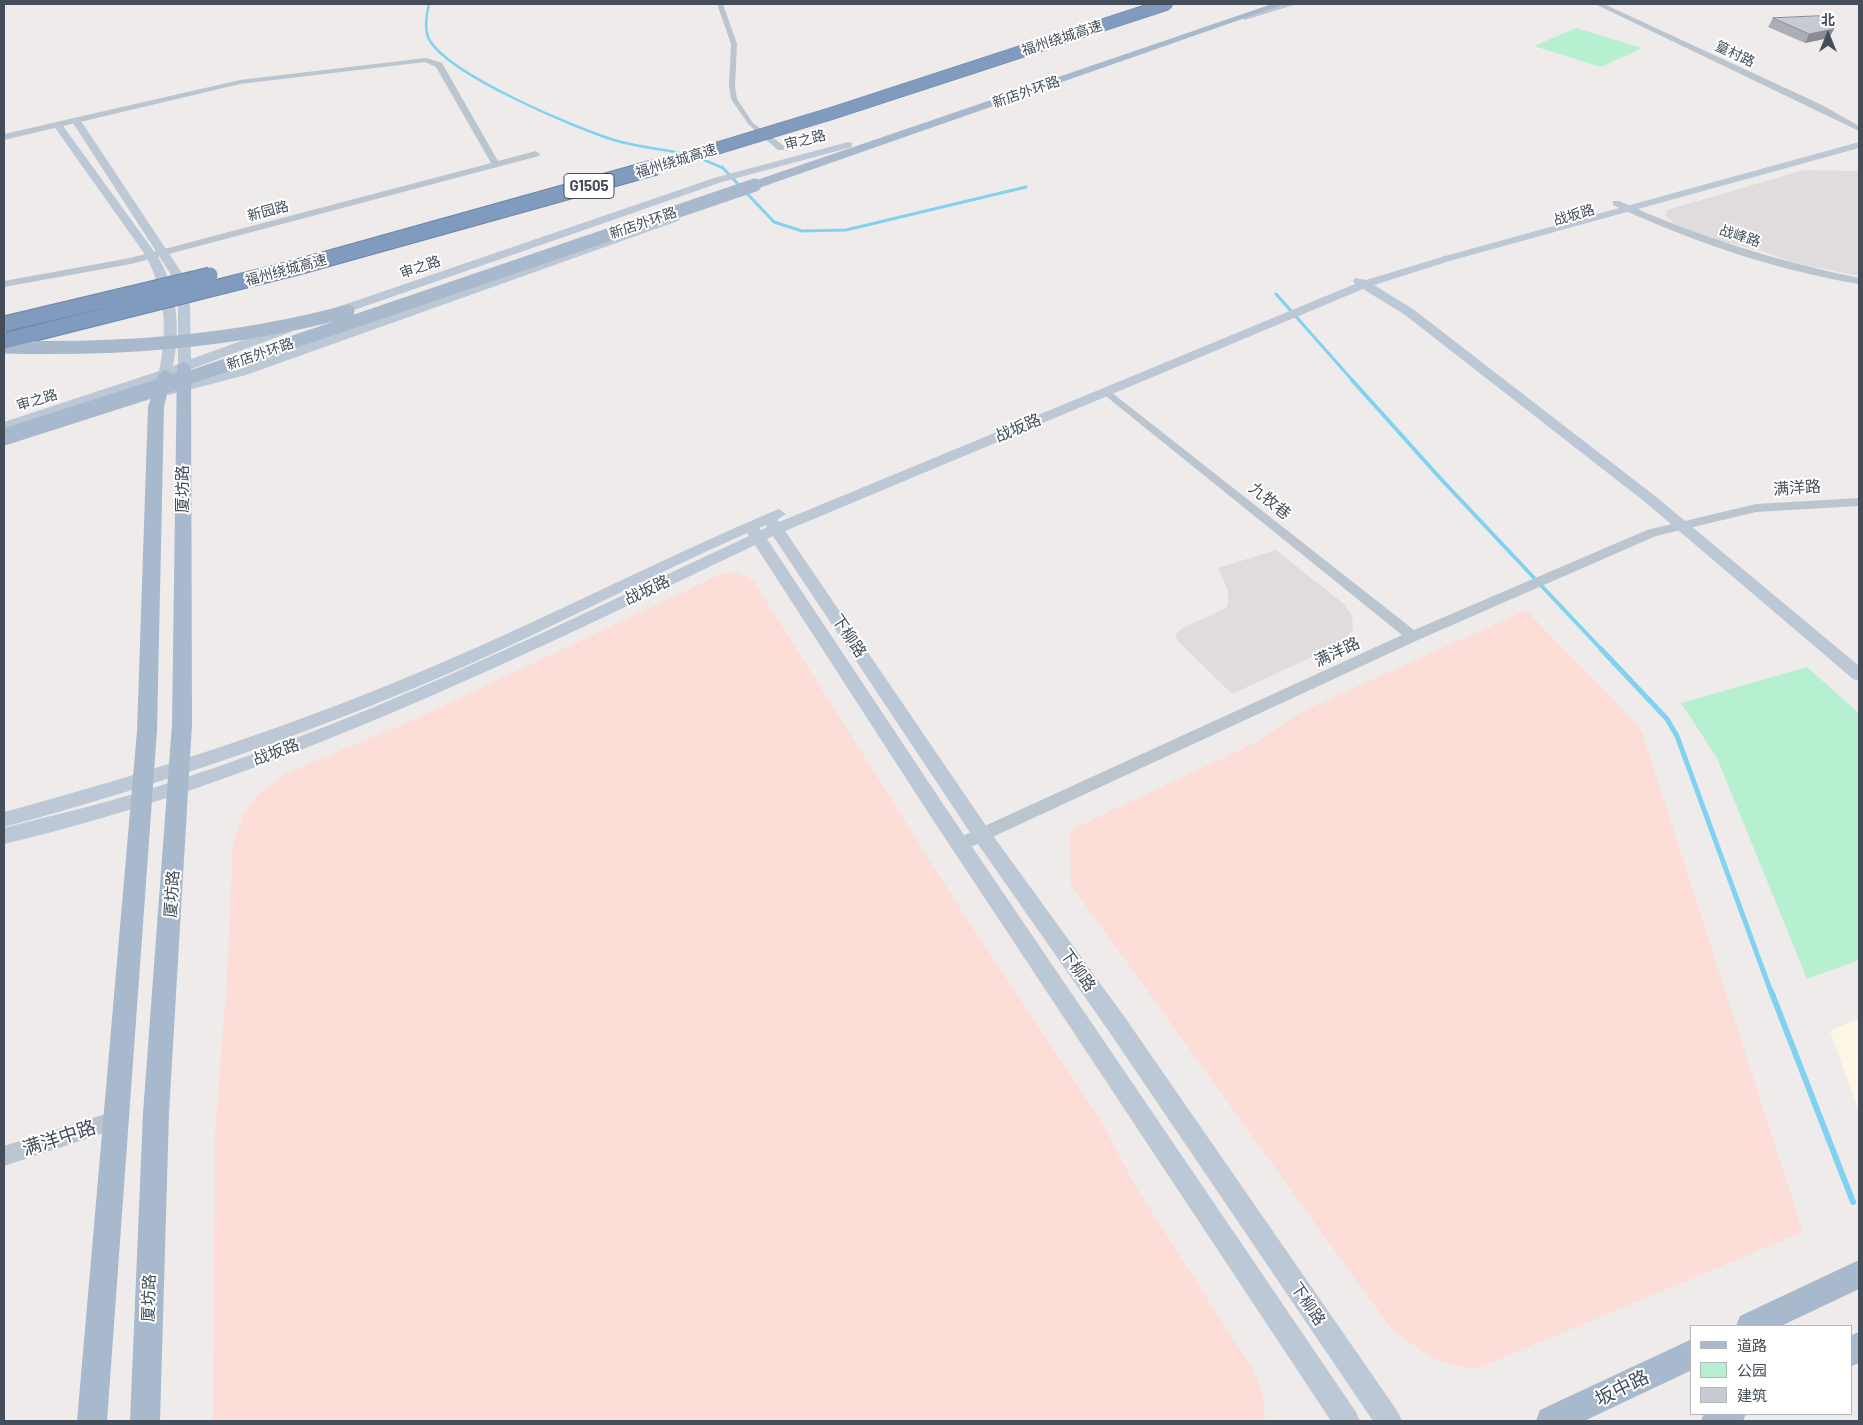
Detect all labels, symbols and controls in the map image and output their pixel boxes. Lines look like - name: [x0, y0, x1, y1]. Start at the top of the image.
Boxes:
- north arrow: [1803, 10, 1853, 60]
- text: 北: [1821, 11, 1835, 28]
- street label: 福州绕城高速: [1019, 17, 1105, 59]
- street label: 篁村路: [1712, 38, 1758, 70]
- street label: 新店外环路: [990, 73, 1062, 111]
- street label: 审之路: [783, 127, 827, 153]
- street label: 福州绕城高速: [633, 141, 719, 181]
- road number: G1505: [564, 174, 614, 198]
- street label: 新园路: [246, 197, 290, 225]
- street label: 战坂路: [1551, 201, 1597, 229]
- street label: 新店外环路: [607, 204, 679, 242]
- street label: 战峰路: [1717, 222, 1763, 250]
- street label: 福州绕城高速: [243, 251, 329, 289]
- street label: 审之路: [397, 252, 443, 282]
- street label: 新店外环路: [224, 335, 296, 373]
- street label: 审之路: [14, 386, 60, 414]
- street label: 战坂路: [992, 410, 1044, 446]
- street label: 厦坊路: [173, 465, 193, 513]
- street label: 满洋路: [1772, 477, 1822, 499]
- street label: 九牧巷: [1245, 478, 1295, 524]
- street label: 战坂路: [621, 571, 673, 609]
- street label: 下柳路: [828, 611, 870, 661]
- street label: 满洋路: [1311, 633, 1363, 671]
- street label: 战坂路: [250, 735, 302, 769]
- street label: 厦坊路: [161, 869, 183, 919]
- street label: 下柳路: [1056, 945, 1100, 995]
- street label: 满洋中路: [19, 1115, 99, 1161]
- street label: 厦坊路: [139, 1274, 159, 1322]
- street label: 下柳路: [1287, 1279, 1329, 1329]
- legend: [1690, 1325, 1853, 1415]
- text: 道路: [1737, 1336, 1767, 1354]
- text: 公园: [1737, 1361, 1767, 1379]
- street label: 坂中路: [1591, 1365, 1653, 1411]
- text: 建筑: [1737, 1386, 1767, 1404]

